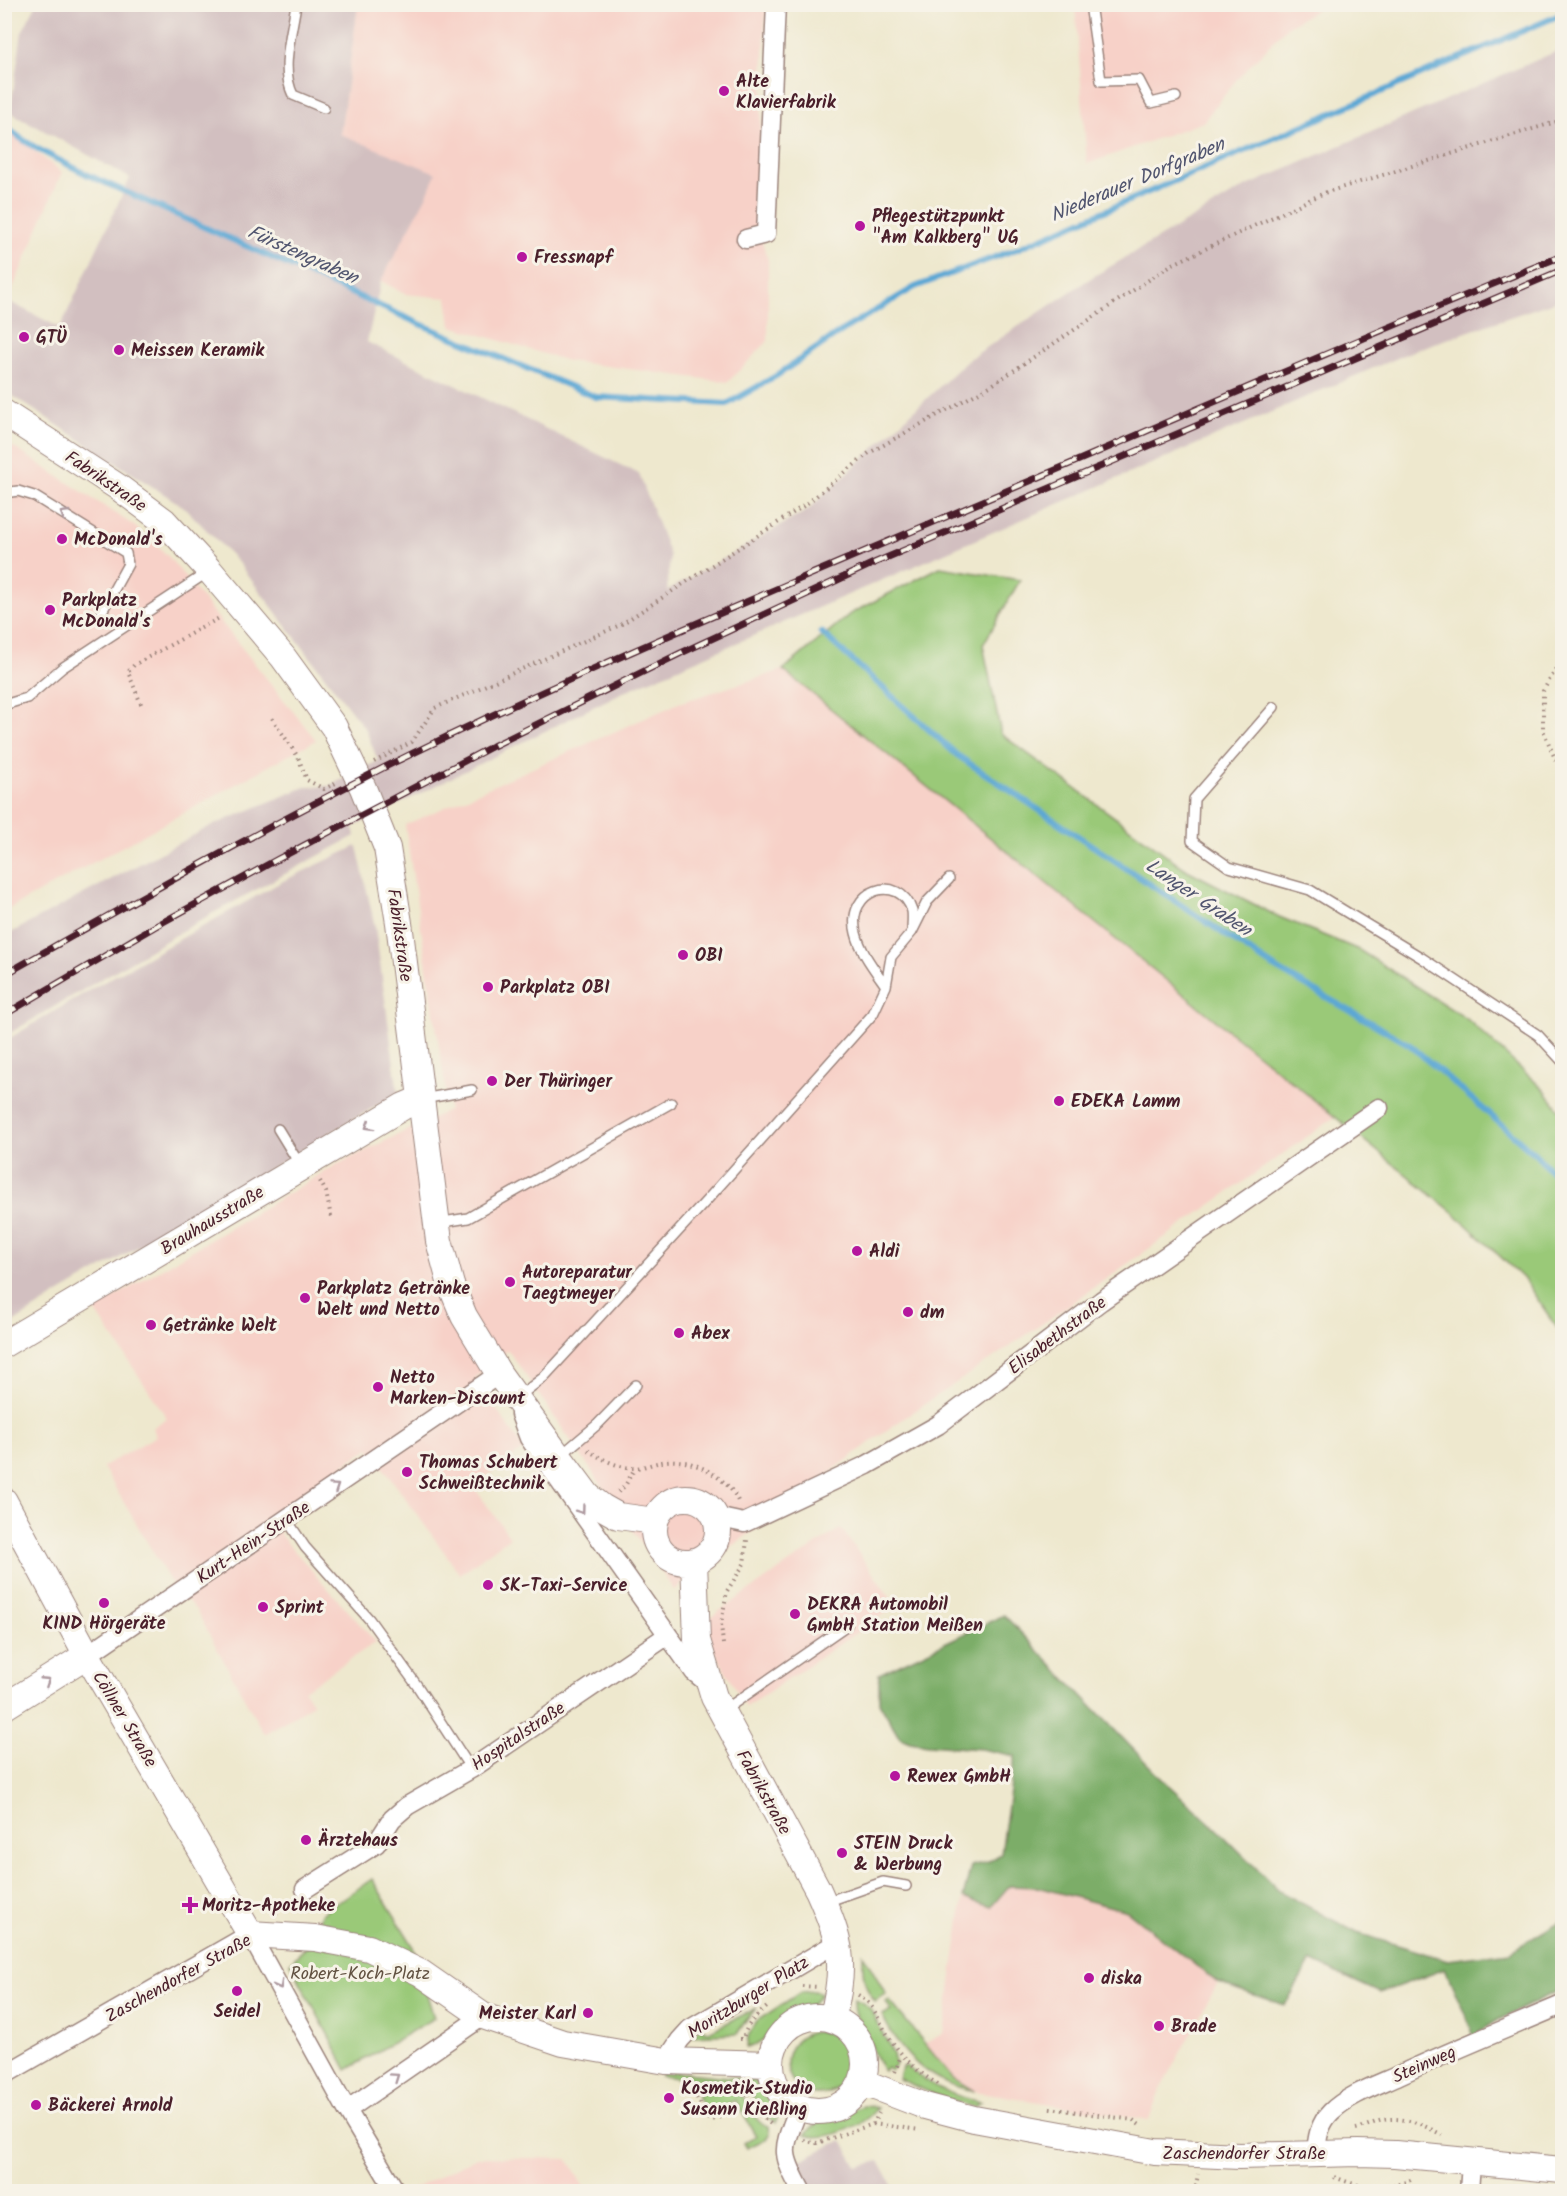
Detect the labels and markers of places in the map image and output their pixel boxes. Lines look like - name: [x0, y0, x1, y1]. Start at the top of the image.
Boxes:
- place label: Alte Klavierfabrik: [736, 68, 837, 118]
- marker: Alte Klavierfabrik: [717, 84, 731, 98]
- place label: Pflegestützpunkt "Am Kalkberg" UG: [872, 203, 1019, 253]
- marker: Pflegestützpunkt "Am Kalkberg" UG: [853, 219, 867, 233]
- place label: Fressnapf: [534, 244, 615, 273]
- marker: Fressnapf: [515, 250, 529, 264]
- place label: GTÜ: [36, 324, 68, 353]
- marker: GTÜ: [17, 330, 31, 344]
- place label: Meissen Keramik: [131, 337, 265, 366]
- marker: Meissen Keramik: [112, 343, 126, 357]
- place label: McDonald's: [74, 526, 163, 555]
- marker: McDonald's: [55, 532, 69, 546]
- place label: Parkplatz McDonald's: [62, 587, 151, 637]
- marker: Parkplatz McDonald's: [43, 603, 57, 617]
- place label: OBI: [695, 942, 723, 971]
- marker: OBI: [676, 948, 690, 962]
- place label: Parkplatz OBI: [500, 974, 610, 1003]
- marker: Parkplatz OBI: [481, 980, 495, 994]
- place label: Der Thüringer: [504, 1068, 613, 1097]
- marker: Der Thüringer: [485, 1074, 499, 1088]
- place label: EDEKA Lamm: [1071, 1088, 1181, 1117]
- marker: EDEKA Lamm: [1052, 1094, 1066, 1108]
- place label: Aldi: [869, 1238, 900, 1267]
- marker: Aldi: [850, 1244, 864, 1258]
- place label: Autoreparatur Taegtmeyer: [522, 1259, 633, 1309]
- place label: Parkplatz Getränke Welt und Netto: [317, 1275, 470, 1325]
- marker: Autoreparatur Taegtmeyer: [503, 1275, 517, 1289]
- marker: Parkplatz Getränke Welt und Netto: [298, 1291, 312, 1305]
- place label: dm: [920, 1299, 945, 1328]
- marker: dm: [901, 1305, 915, 1319]
- place label: Getränke Welt: [163, 1312, 278, 1341]
- marker: Getränke Welt: [144, 1318, 158, 1332]
- place label: Abex: [691, 1320, 730, 1349]
- marker: Abex: [672, 1326, 686, 1340]
- place label: Netto Marken-Discount: [390, 1364, 526, 1414]
- marker: Netto Marken-Discount: [371, 1380, 385, 1394]
- place label: Thomas Schubert Schweißtechnik: [419, 1449, 559, 1499]
- marker: Thomas Schubert Schweißtechnik: [400, 1465, 414, 1479]
- place label: SK-Taxi-Service: [500, 1572, 627, 1601]
- marker: SK-Taxi-Service: [481, 1578, 495, 1592]
- place label: DEKRA Automobil GmbH Station Meißen: [807, 1591, 983, 1641]
- place label: Sprint: [275, 1594, 325, 1623]
- marker: KIND Hörgeräte: [97, 1596, 111, 1610]
- marker: Sprint: [256, 1600, 270, 1614]
- marker: DEKRA Automobil GmbH Station Meißen: [788, 1607, 802, 1621]
- place label: KIND Hörgeräte: [42, 1610, 166, 1639]
- place label: Rewex GmbH: [907, 1763, 1011, 1792]
- marker: Rewex GmbH: [888, 1769, 902, 1783]
- place label: Ärztehaus: [318, 1827, 398, 1856]
- place label: STEIN Druck & Werbung: [854, 1830, 954, 1880]
- marker: Ärztehaus: [299, 1833, 313, 1847]
- marker: STEIN Druck & Werbung: [835, 1846, 849, 1860]
- place label: Moritz-Apotheke: [202, 1892, 335, 1921]
- marker: Moritz-Apotheke: [183, 1898, 197, 1912]
- place label: diska: [1101, 1965, 1142, 1994]
- marker: diska: [1082, 1971, 1096, 1985]
- marker: Seidel: [230, 1984, 244, 1998]
- place label: Seidel: [214, 1998, 261, 2027]
- place label: Meister Karl: [479, 2000, 576, 2029]
- marker: Meister Karl: [581, 2006, 595, 2020]
- place label: Brade: [1171, 2013, 1217, 2042]
- marker: Brade: [1152, 2019, 1166, 2033]
- place label: Kosmetik-Studio Susann Kießling: [681, 2075, 813, 2125]
- marker: Kosmetik-Studio Susann Kießling: [662, 2091, 676, 2105]
- place label: Bäckerei Arnold: [48, 2092, 173, 2121]
- marker: Bäckerei Arnold: [29, 2098, 43, 2112]

